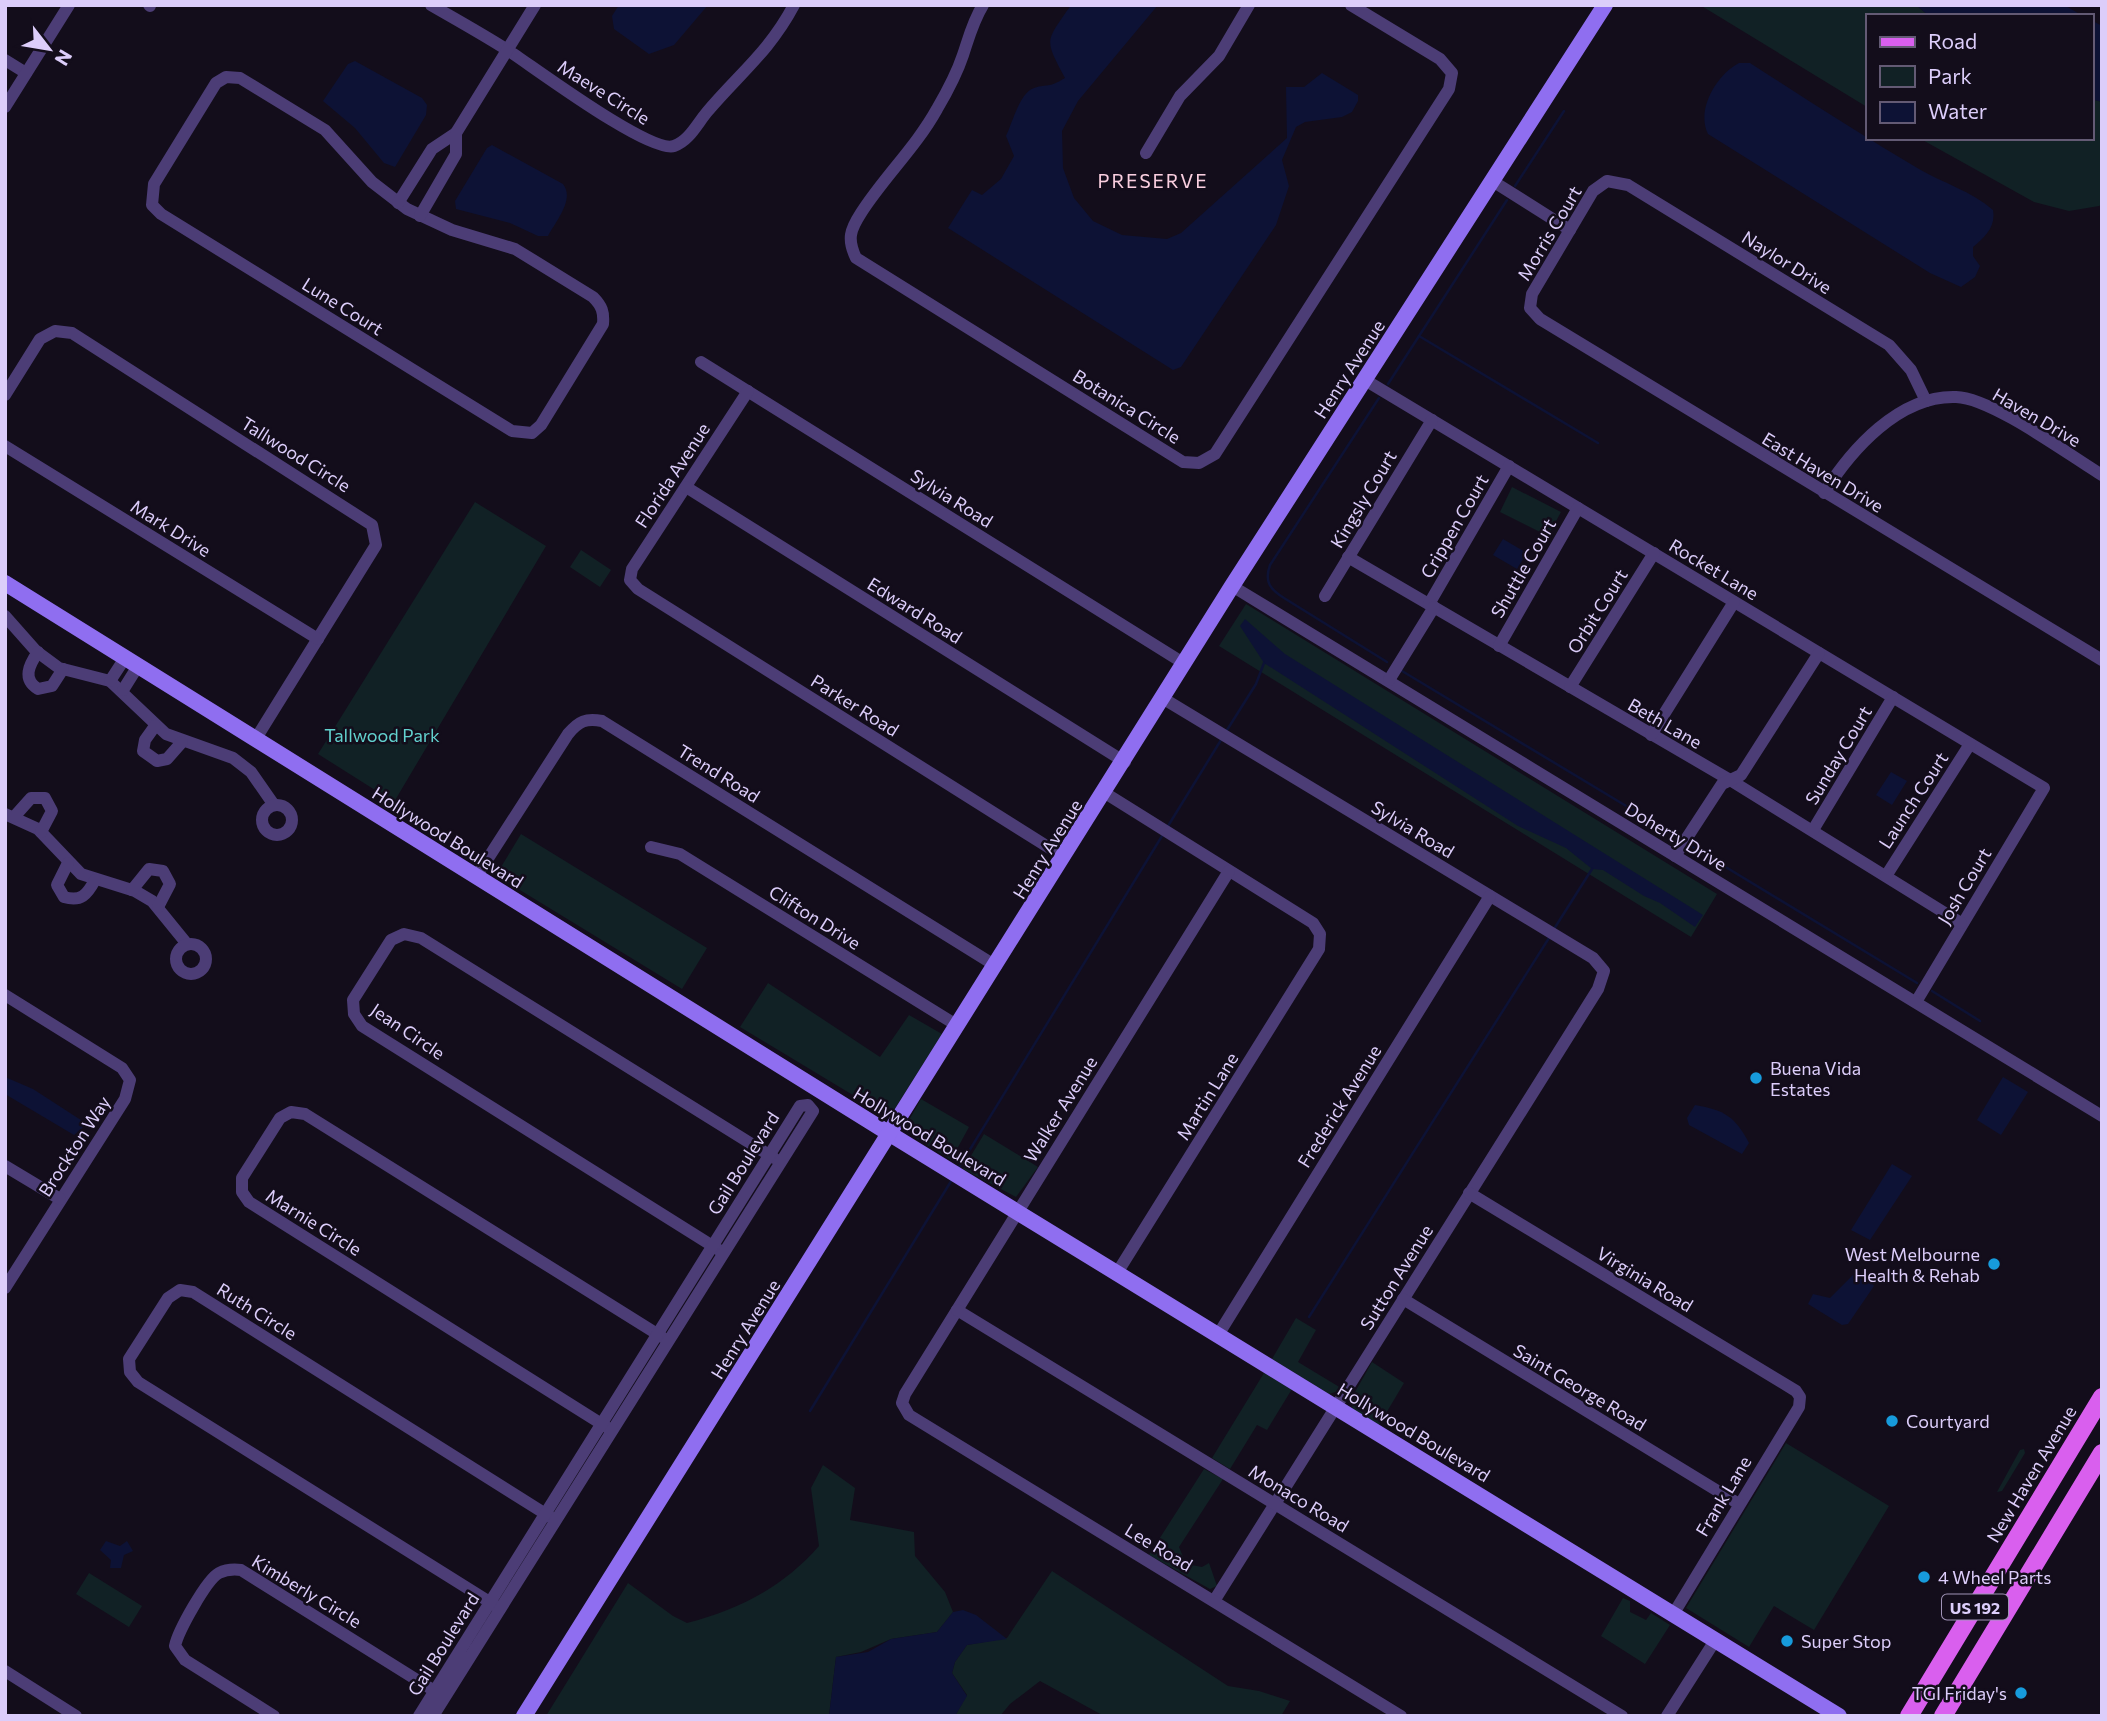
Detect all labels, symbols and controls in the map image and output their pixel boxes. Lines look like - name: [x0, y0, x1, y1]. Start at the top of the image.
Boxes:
- north arrow: [14, 14, 84, 84]
- legend: [1866, 14, 2093, 140]
- text: Road: [1928, 28, 1977, 53]
- text: N: [50, 46, 78, 70]
- street label: Maeve Circle: [554, 55, 654, 129]
- text: Park: [1928, 63, 1972, 88]
- text: Water: [1928, 98, 1987, 123]
- district label: PRESERVE: [1097, 169, 1209, 192]
- street label: Morris Court: [1512, 182, 1586, 284]
- street label: Naylor Drive: [1738, 226, 1836, 298]
- street label: Lune Court: [298, 272, 388, 340]
- street label: Henry Avenue: [1309, 316, 1389, 422]
- street label: Botanica Circle: [1069, 364, 1185, 448]
- street label: Haven Drive: [1989, 383, 2085, 451]
- street label: Tallwood Circle: [237, 412, 355, 496]
- street label: Florida Avenue: [630, 418, 714, 532]
- street label: East Haven Drive: [1758, 427, 1888, 517]
- street label: Kingsly Court: [1325, 446, 1401, 552]
- street label: Sylvia Road: [907, 464, 997, 532]
- street label: Crippen Court: [1415, 470, 1493, 582]
- street label: Mark Drive: [127, 495, 215, 561]
- street label: Shuttle Court: [1486, 514, 1560, 622]
- street label: Rocket Lane: [1665, 534, 1763, 604]
- street label: Orbit Court: [1562, 565, 1632, 657]
- street label: Edward Road: [864, 572, 966, 648]
- street label: Parker Road: [807, 669, 903, 741]
- street label: Beth Lane: [1624, 693, 1706, 753]
- street label: Sunday Court: [1800, 702, 1876, 808]
- park label: Tallwood Park: [324, 724, 440, 746]
- street label: Trend Road: [674, 739, 764, 807]
- street label: Launch Court: [1874, 748, 1952, 852]
- street label: Hollywood Boulevard: [368, 782, 528, 892]
- street label: Henry Avenue: [1008, 795, 1086, 903]
- street label: Sylvia Road: [1368, 796, 1458, 862]
- street label: Doherty Drive: [1621, 797, 1731, 875]
- street label: Josh Court: [1933, 844, 1995, 928]
- street label: Clifton Drive: [765, 880, 865, 954]
- street label: Jean Circle: [367, 998, 449, 1064]
- street label: Frederick Avenue: [1293, 1041, 1385, 1171]
- street label: Martin Lane: [1171, 1048, 1243, 1144]
- street label: Walker Avenue: [1019, 1052, 1101, 1166]
- place label: Buena Vida Estates: [1770, 1057, 1861, 1100]
- marker: Buena Vida Estates: [1748, 1070, 1764, 1086]
- street label: Hollywood Boulevard: [850, 1082, 1010, 1190]
- street label: Brockton Way: [33, 1092, 115, 1200]
- street label: Gail Boulevard: [703, 1107, 783, 1219]
- street label: Marnie Circle: [262, 1184, 366, 1260]
- street label: Sutton Avenue: [1355, 1220, 1437, 1334]
- street label: Virginia Road: [1593, 1242, 1697, 1316]
- place label: West Melbourne Health & Rehab: [1845, 1243, 1980, 1286]
- marker: West Melbourne Health & Rehab: [1986, 1256, 2002, 1272]
- street label: Henry Avenue: [706, 1275, 784, 1383]
- street label: Ruth Circle: [213, 1278, 301, 1344]
- street label: Saint George Road: [1510, 1339, 1650, 1435]
- street label: Hollywood Boulevard: [1334, 1378, 1494, 1486]
- street label: New Haven Avenue: [1982, 1402, 2080, 1546]
- place label: Courtyard: [1906, 1410, 1990, 1432]
- marker: Courtyard: [1884, 1413, 1900, 1429]
- street label: Frank Lane: [1691, 1452, 1755, 1540]
- street label: Monaco Road: [1245, 1460, 1353, 1536]
- street label: Lee Road: [1121, 1518, 1197, 1576]
- street label: Kimberly Circle: [248, 1550, 366, 1632]
- place label: 4 Wheel Parts: [1938, 1566, 2051, 1588]
- marker: 4 Wheel Parts: [1916, 1569, 1932, 1585]
- street label: Gail Boulevard: [403, 1588, 483, 1700]
- road number: US 192: [1942, 1595, 2008, 1620]
- place label: Super Stop: [1801, 1630, 1891, 1652]
- marker: Super Stop: [1779, 1633, 1795, 1649]
- place label: TGI Friday's: [1912, 1682, 2007, 1704]
- marker: TGI Friday's: [2013, 1685, 2029, 1701]

